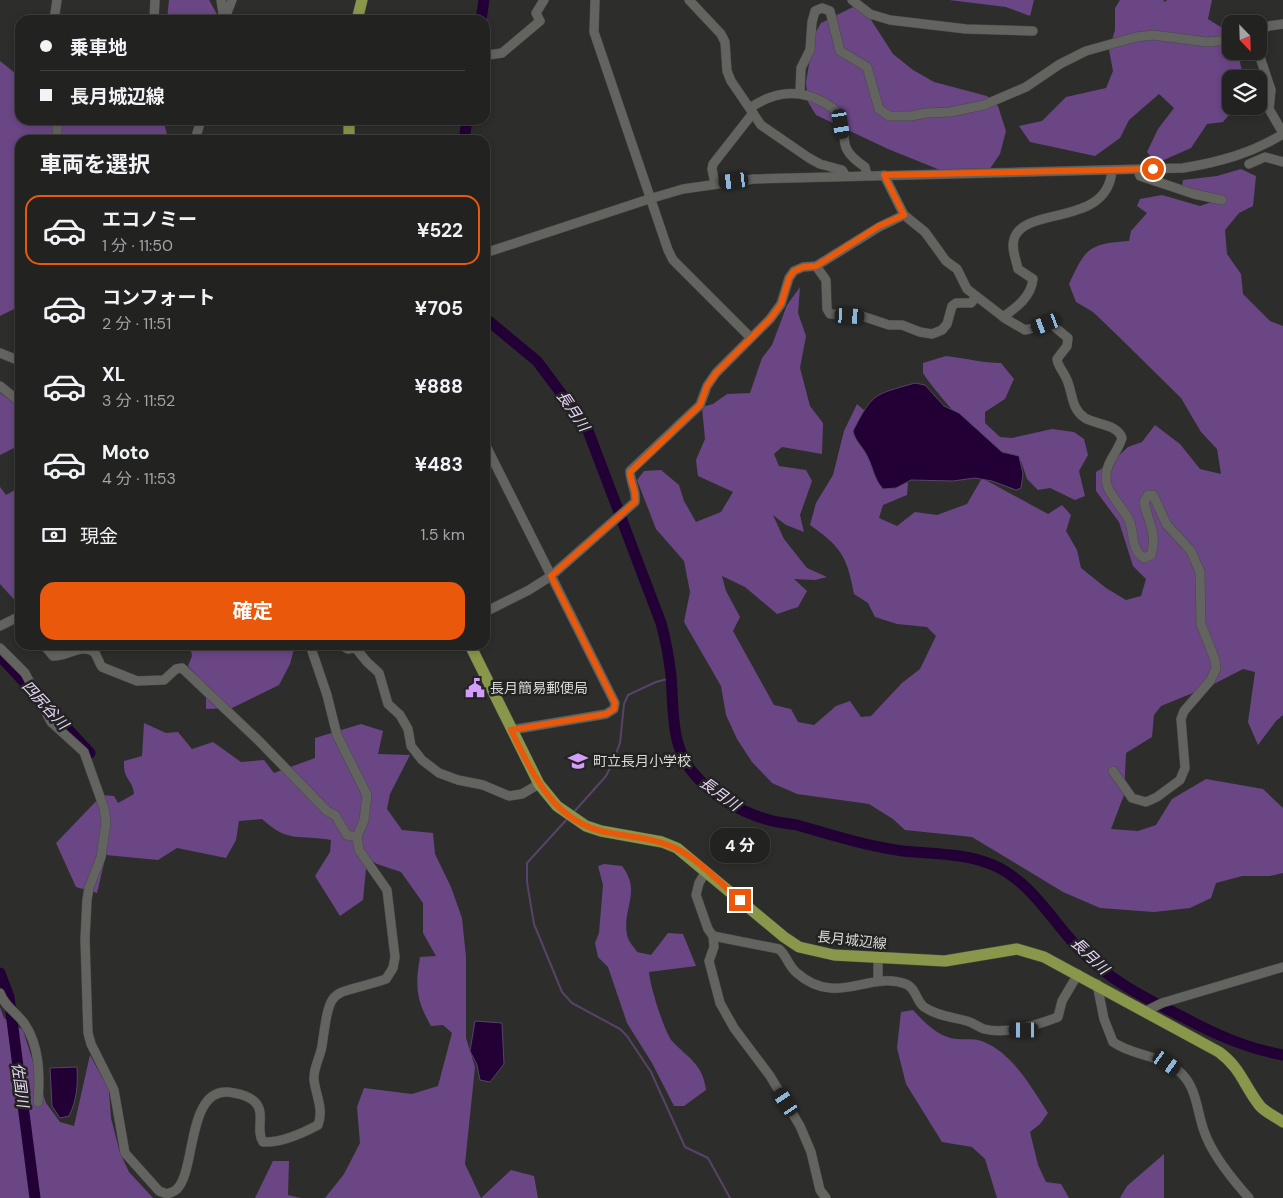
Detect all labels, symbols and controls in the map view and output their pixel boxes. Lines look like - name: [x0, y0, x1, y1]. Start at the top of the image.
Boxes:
- north arrow: [1222, 15, 1268, 60]
- map controls: [1222, 15, 1267, 115]
- text: 乗車地: [70, 35, 127, 60]
- button: layers: [1222, 70, 1267, 115]
- text: 長月城辺線: [70, 84, 165, 109]
- car: [831, 108, 850, 140]
- text: 車両を選択: [40, 150, 150, 179]
- route start: [1142, 158, 1164, 180]
- car: [718, 172, 749, 190]
- text: エコノミー: [102, 207, 197, 232]
- icon: car: [42, 208, 87, 253]
- text: ¥522: [417, 218, 463, 243]
- text: 1 分 · 11:50: [102, 235, 173, 256]
- text: コンフォート: [102, 285, 215, 310]
- icon: car: [42, 286, 87, 331]
- text: ¥705: [415, 296, 463, 321]
- car: [834, 308, 865, 324]
- car: [1029, 312, 1062, 336]
- text: 2 分 · 11:51: [102, 313, 171, 334]
- text: XL: [102, 362, 125, 387]
- icon: car: [42, 364, 87, 409]
- text: ¥888: [415, 374, 463, 399]
- water label: 長月川: [552, 387, 595, 437]
- text: 3 分 · 11:52: [102, 390, 175, 411]
- text: Moto: [102, 440, 150, 465]
- icon: car: [42, 442, 87, 487]
- text: ¥483: [415, 452, 463, 477]
- text: 4 分 · 11:53: [102, 468, 176, 489]
- icon: cash: [40, 521, 68, 549]
- text: 現金: [80, 524, 118, 549]
- text: 1.5 km: [421, 524, 465, 545]
- button: 確定: [40, 582, 465, 640]
- water label: 四尻谷川: [17, 676, 74, 735]
- public building icon: 長月簡易郵便局: [464, 677, 486, 699]
- place label: 長月簡易郵便局: [490, 679, 588, 697]
- school or university icon: 町立長月小学校: [567, 750, 589, 772]
- place label: 町立長月小学校: [593, 752, 691, 770]
- water label: 長月川: [696, 773, 746, 816]
- callout: 4 分: [710, 828, 770, 862]
- text: 4 分: [725, 835, 755, 856]
- route end: [729, 889, 751, 911]
- street label: 長月城辺線: [816, 927, 888, 953]
- water label: 長月川: [1067, 933, 1115, 980]
- car: [1009, 1023, 1039, 1038]
- car: [1150, 1048, 1183, 1078]
- water label: 佐国川: [7, 1061, 33, 1111]
- car: [771, 1085, 800, 1119]

